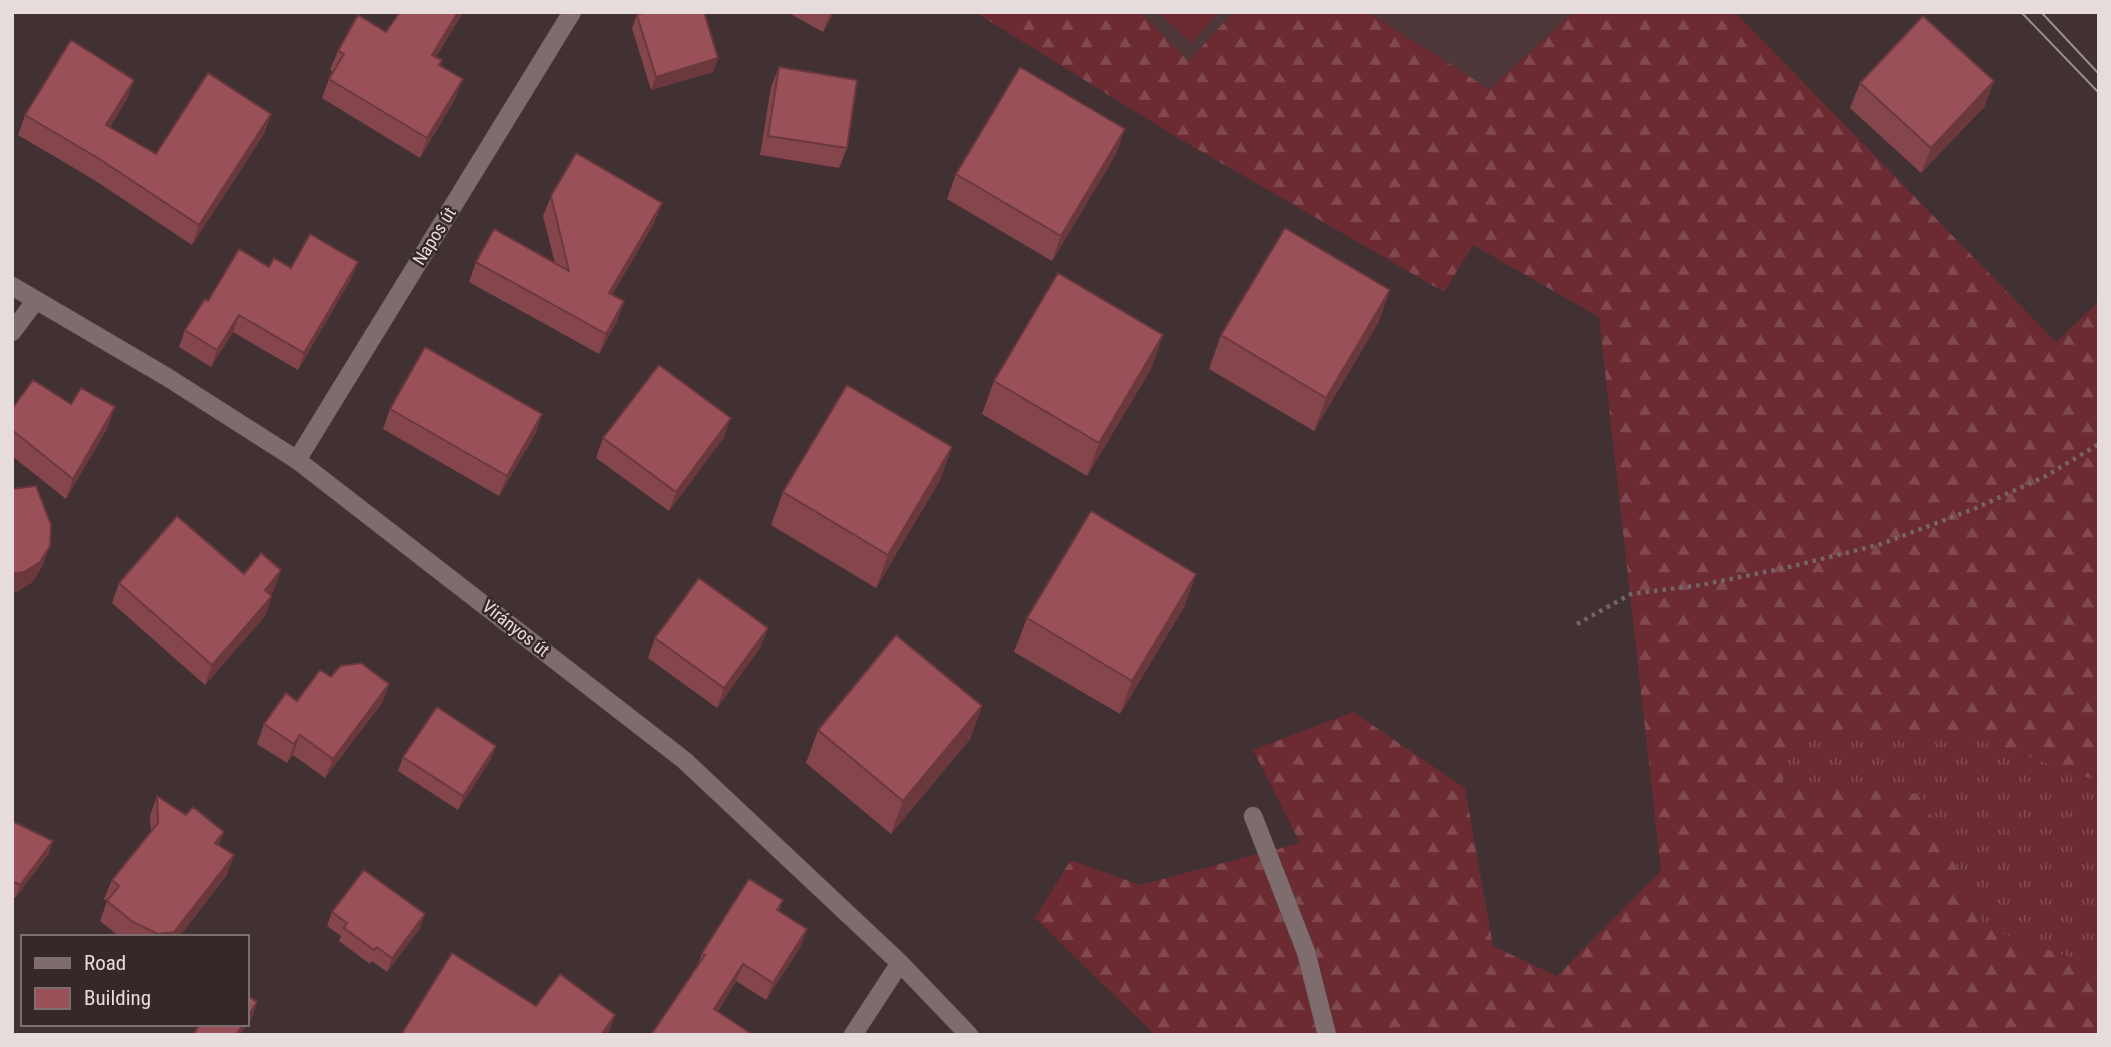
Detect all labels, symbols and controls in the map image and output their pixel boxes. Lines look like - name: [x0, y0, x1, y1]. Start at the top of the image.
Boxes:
- street label: Napos út: [408, 203, 460, 269]
- street label: Virányos út: [478, 595, 554, 661]
- legend: [21, 935, 248, 1026]
- text: Road: [84, 951, 126, 975]
- text: Building: [84, 986, 151, 1010]

